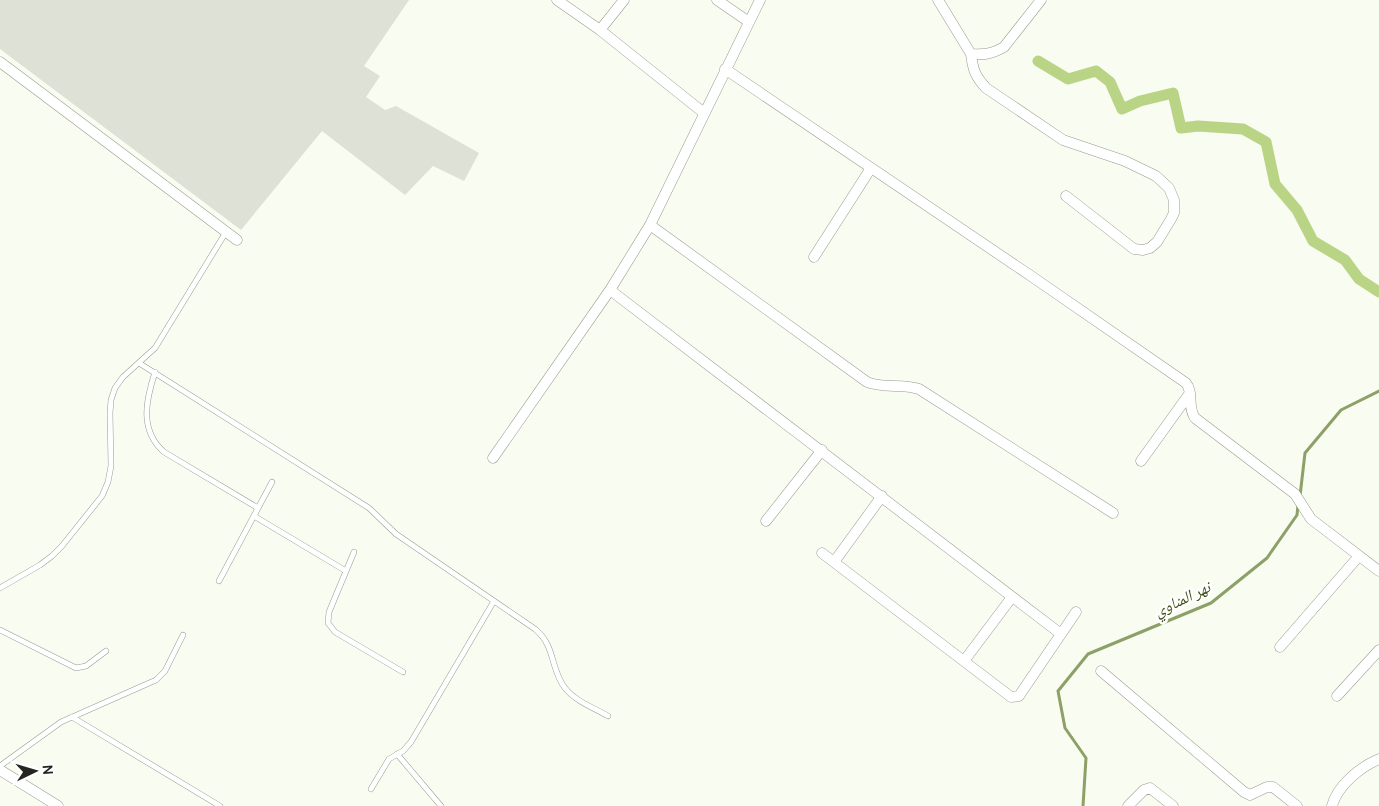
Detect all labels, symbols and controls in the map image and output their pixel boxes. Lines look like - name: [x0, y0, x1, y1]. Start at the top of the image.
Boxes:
- water label: نهر المناوي: [1151, 576, 1217, 623]
- north arrow: [10, 746, 60, 796]
- text: N: [39, 764, 57, 776]

